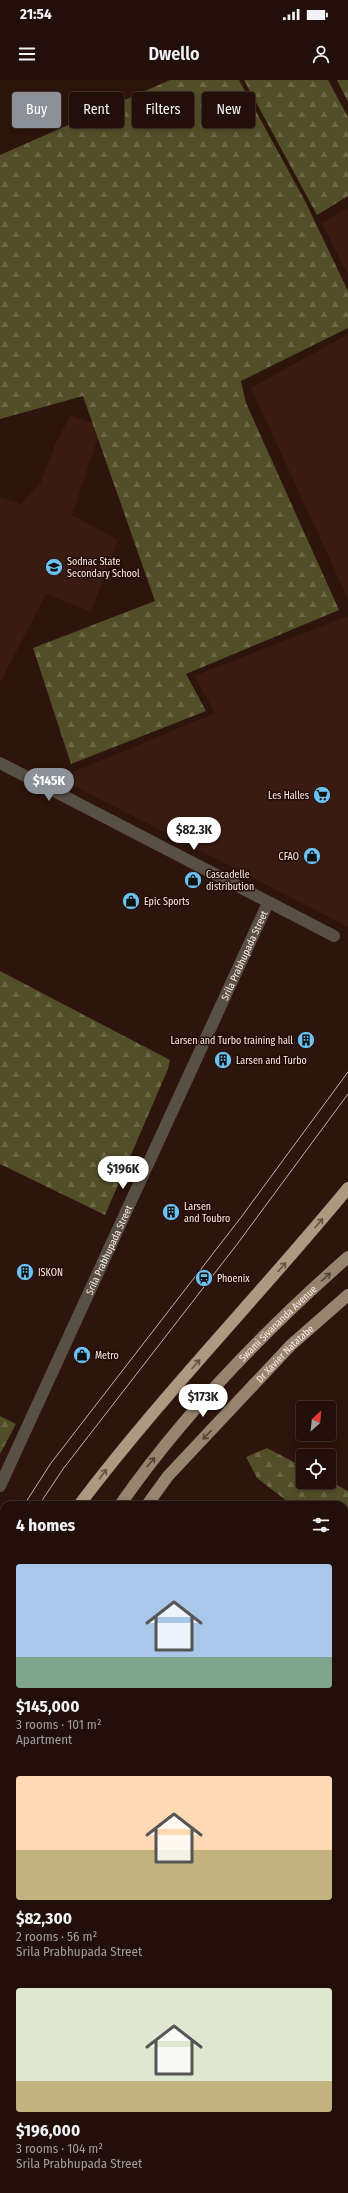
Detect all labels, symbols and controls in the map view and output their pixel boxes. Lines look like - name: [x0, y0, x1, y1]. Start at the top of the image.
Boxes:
- text: 21:54: [20, 5, 52, 23]
- icon: menu: [16, 43, 38, 65]
- text: Dwello: [148, 43, 200, 65]
- icon: person: [310, 43, 332, 65]
- chip: Buy: [12, 92, 61, 128]
- chip: Rent: [69, 92, 124, 128]
- chip: Filters: [132, 92, 194, 128]
- chip: New: [202, 92, 255, 128]
- place label: Sodnac State Secondary School: [67, 556, 140, 580]
- school or university icon: Sodnac State Secondary School: [44, 557, 64, 577]
- pin: $145K: [21, 768, 77, 802]
- text: $145K: [33, 773, 65, 788]
- supermarket icon: Les Halles: [312, 785, 332, 805]
- place label: Les Halles: [268, 790, 309, 802]
- pin: $82.3K: [161, 817, 227, 851]
- text: $82.3K: [176, 822, 212, 837]
- shop icon: CFAO: [302, 846, 322, 866]
- place label: CFAO: [279, 851, 299, 863]
- place label: Cascadelle distribution: [206, 869, 254, 893]
- shop icon: Cascadelle distribution: [183, 870, 203, 890]
- shop icon: Epic Sports: [121, 891, 141, 911]
- place label: Epic Sports: [144, 896, 190, 908]
- street label: Srila Prabhupada Street: [219, 908, 271, 1002]
- building icon: Larsen and Turbo training hall: [296, 1030, 316, 1050]
- place label: Larsen and Turbo training hall: [170, 1035, 293, 1047]
- building icon: Larsen and Turbo: [213, 1050, 233, 1070]
- place label: Larsen and Turbo: [236, 1055, 307, 1067]
- pin: $196K: [95, 1156, 151, 1190]
- text: $196K: [107, 1161, 139, 1176]
- place label: Larsen and Toubro: [184, 1201, 230, 1225]
- building icon: Larsen and Toubro: [161, 1202, 181, 1222]
- street label: Srila Prabhupada Street: [84, 1203, 136, 1297]
- one-way arrow: [314, 1218, 323, 1229]
- building icon: ISKON: [15, 1262, 35, 1282]
- one-way arrow: [277, 1262, 286, 1272]
- place label: ISKON: [38, 1267, 63, 1279]
- station icon: Phoenix: [194, 1268, 214, 1288]
- one-way arrow: [321, 1272, 331, 1281]
- place label: Phoenix: [217, 1273, 250, 1285]
- street label: Swami Sivananda Avenue: [237, 1283, 320, 1364]
- street label: Dr Xavier Natatabe: [254, 1323, 317, 1385]
- shop icon: Metro: [72, 1345, 92, 1365]
- place label: Metro: [95, 1350, 119, 1362]
- one-way arrow: [191, 1359, 200, 1369]
- pin: $173K: [175, 1384, 231, 1418]
- text: $173K: [188, 1389, 218, 1404]
- north arrow: [296, 1401, 336, 1441]
- map controls: [296, 1401, 336, 1489]
- one-way arrow: [202, 1430, 212, 1440]
- button: locate: [296, 1449, 336, 1489]
- one-way arrow: [146, 1457, 155, 1468]
- one-way arrow: [99, 1468, 107, 1479]
- icon: filters: [310, 1514, 332, 1536]
- text: 4 homes: [16, 1515, 75, 1536]
- icon: home: [138, 1590, 210, 1662]
- text: $145,000: [16, 1696, 79, 1717]
- text: 3 rooms · 101 m²: [16, 1717, 101, 1732]
- text: Apartment: [16, 1732, 72, 1747]
- icon: home: [138, 1802, 210, 1874]
- text: $82,300: [16, 1908, 72, 1929]
- text: 2 rooms · 56 m²: [16, 1929, 97, 1944]
- text: Srila Prabhupada Street: [16, 1944, 142, 1959]
- icon: home: [138, 2014, 210, 2086]
- text: $196,000: [16, 2120, 80, 2141]
- text: 3 rooms · 104 m²: [16, 2141, 103, 2156]
- text: Srila Prabhupada Street: [16, 2156, 142, 2171]

